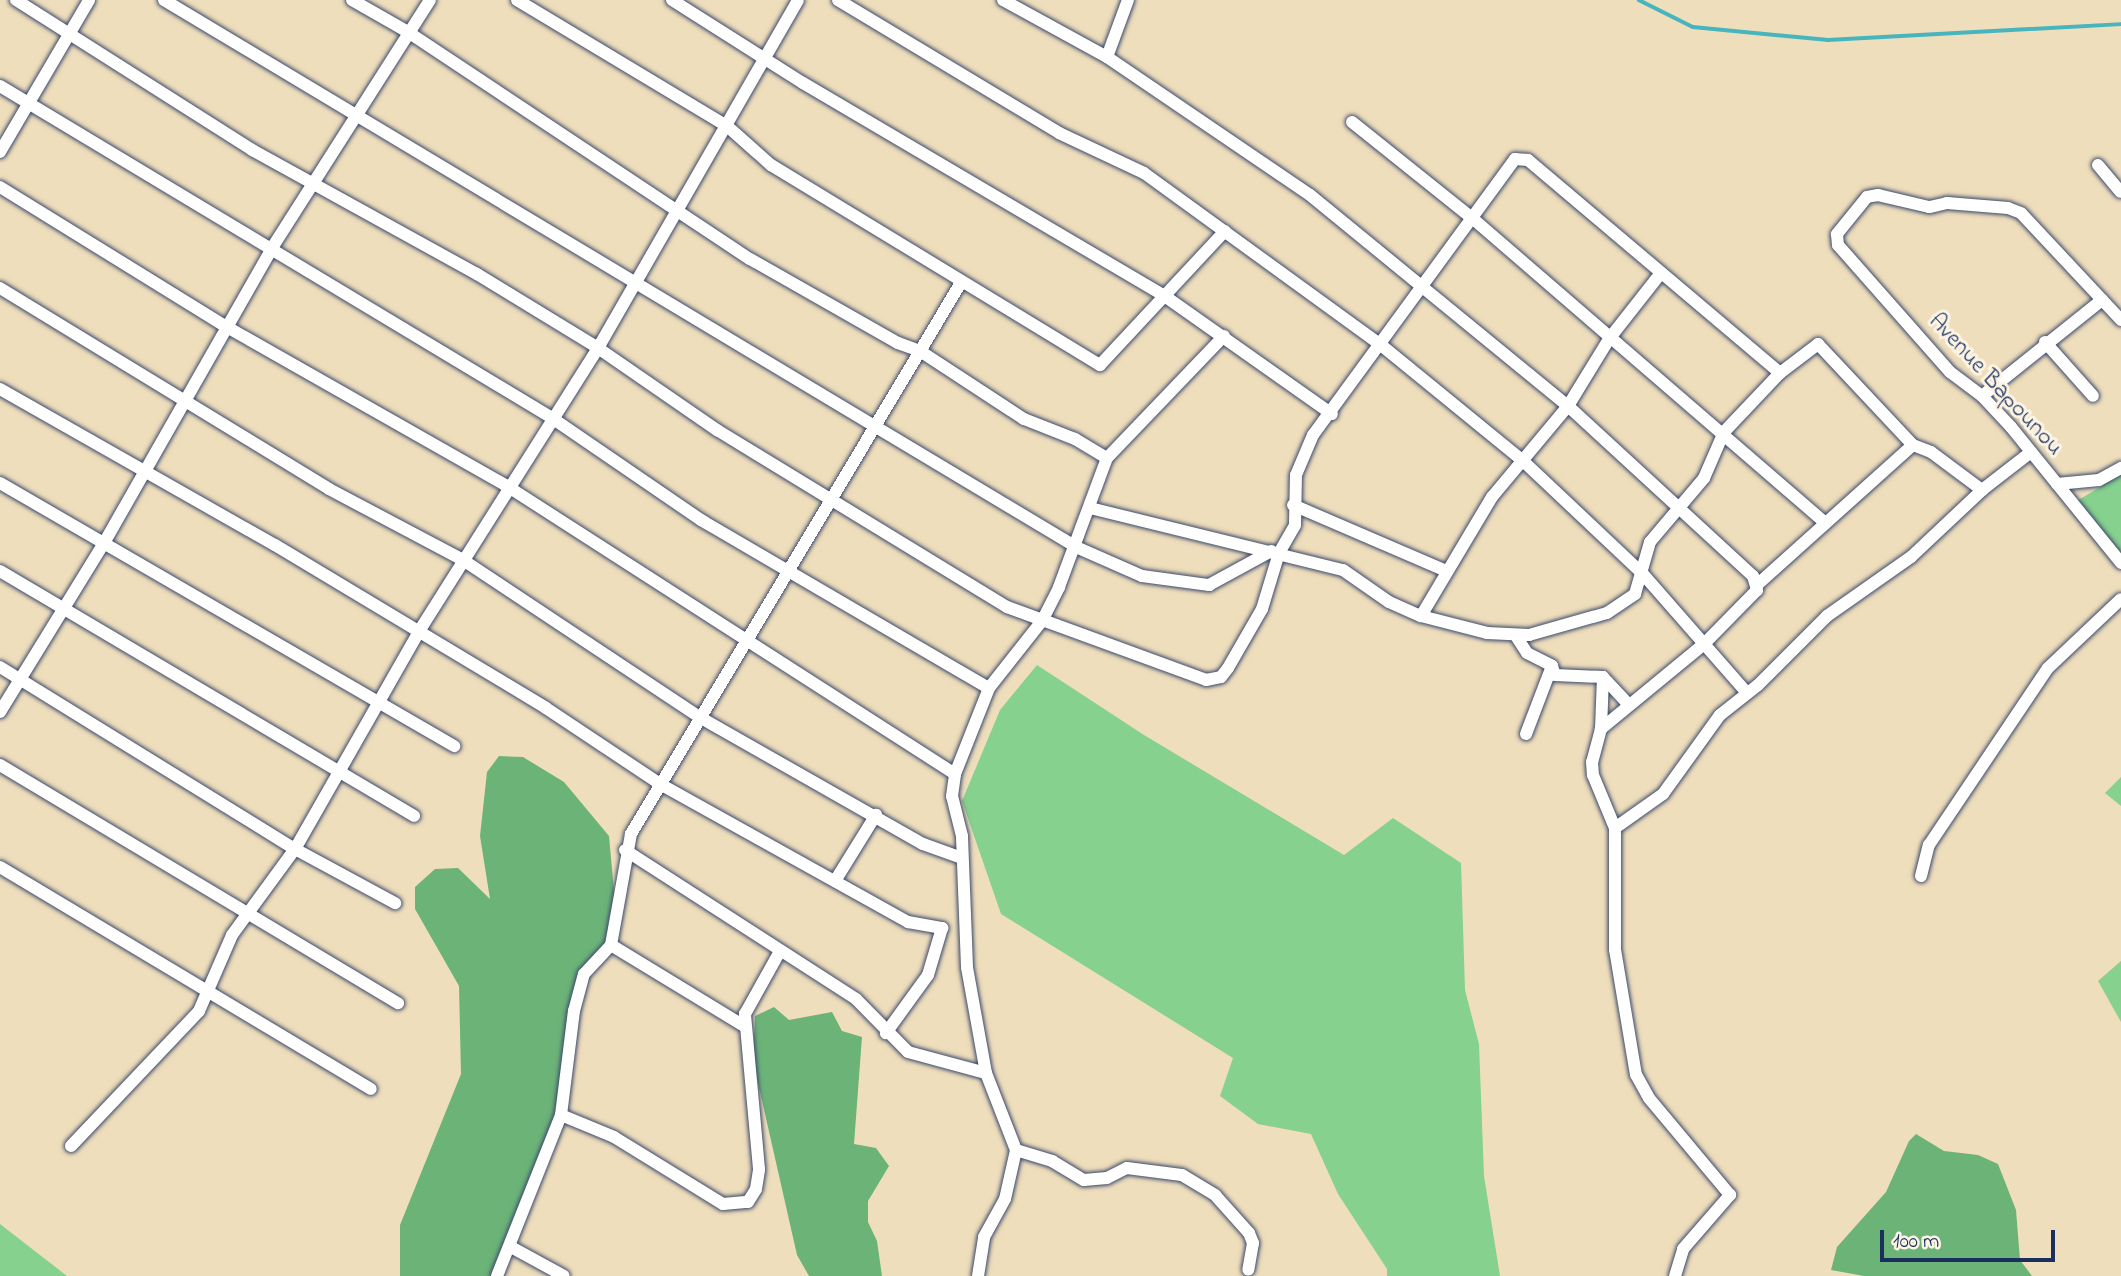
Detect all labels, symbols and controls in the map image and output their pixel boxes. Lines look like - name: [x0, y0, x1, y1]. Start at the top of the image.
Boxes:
- street label: Avenue Bapounou: [1922, 308, 2068, 462]
- scale bar: [1883, 1216, 2058, 1260]
- text: 100 m: [1893, 1227, 1939, 1257]

